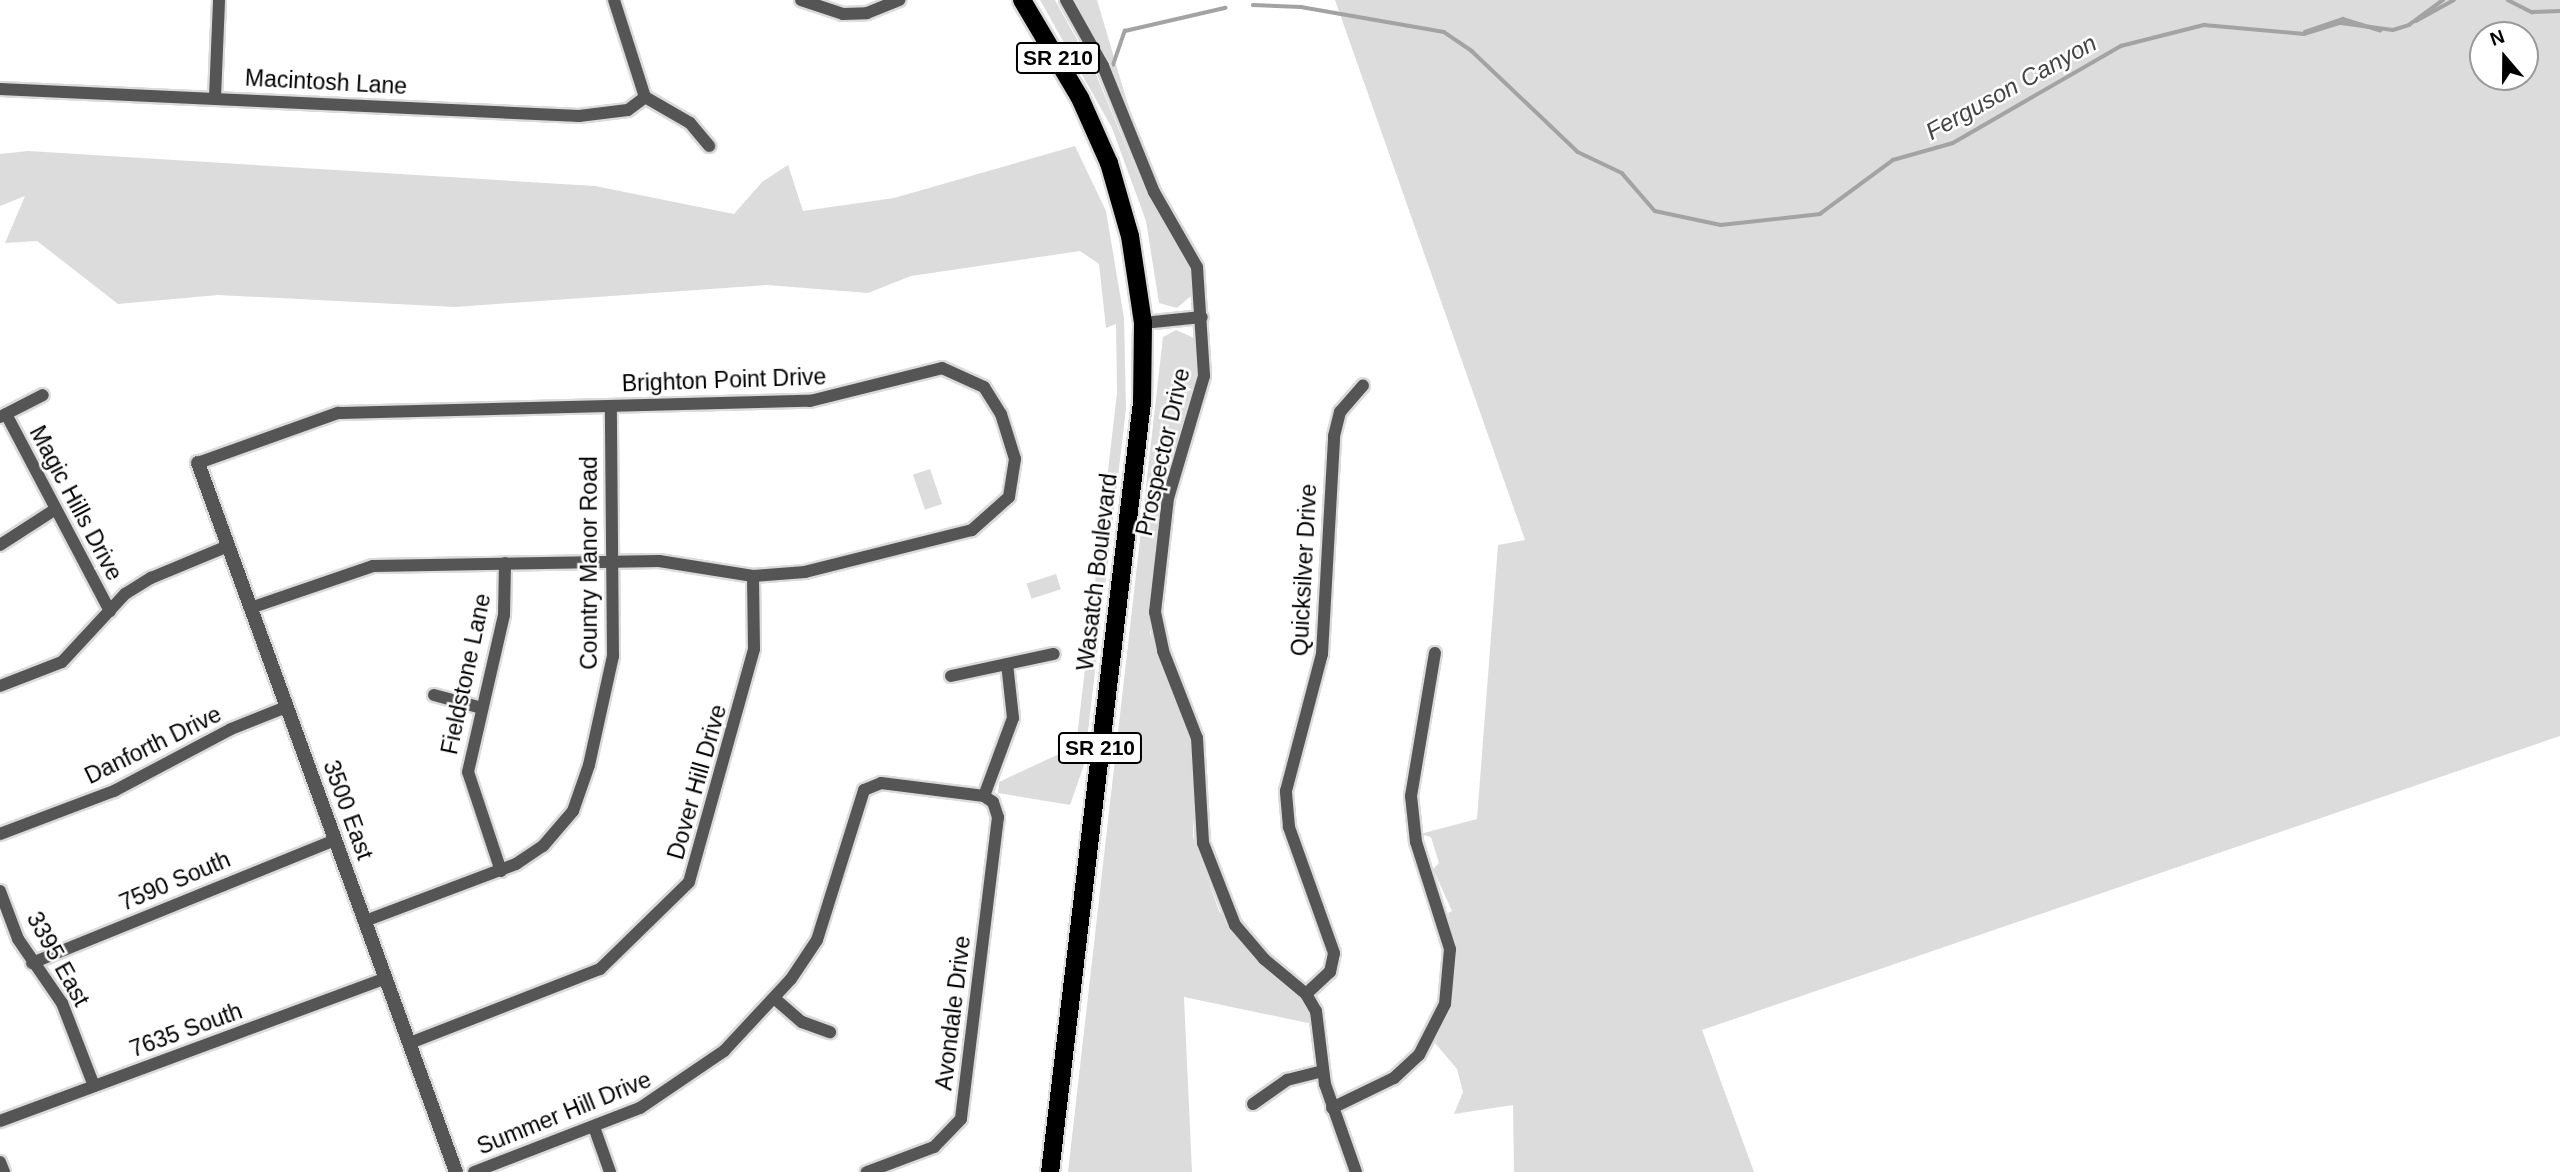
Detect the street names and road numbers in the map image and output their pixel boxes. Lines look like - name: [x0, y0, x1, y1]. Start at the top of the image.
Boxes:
- road number: SR 210: [1014, 41, 1102, 76]
- street label: Macintosh Lane: [244, 64, 408, 100]
- street label: Brighton Point Drive: [621, 363, 827, 397]
- street label: Prospector Drive: [1130, 365, 1196, 539]
- street label: Magic Hills Drive: [24, 421, 128, 585]
- street label: Country Manor Road: [575, 456, 603, 670]
- street label: Wasatch Boulevard: [1071, 472, 1123, 672]
- street label: Quicksilver Drive: [1286, 483, 1322, 657]
- street label: Fieldstone Lane: [435, 591, 497, 757]
- street label: Danforth Drive: [80, 700, 226, 790]
- street label: Dover Hill Drive: [662, 701, 732, 863]
- road number: SR 210: [1056, 730, 1144, 766]
- street label: 3500 East: [317, 757, 379, 863]
- street label: 7590 South: [115, 845, 235, 917]
- street label: 3395 East: [21, 907, 95, 1011]
- street label: Avondale Drive: [930, 934, 976, 1092]
- street label: 7635 South: [126, 997, 246, 1063]
- street label: Summer Hill Drive: [473, 1065, 655, 1161]

